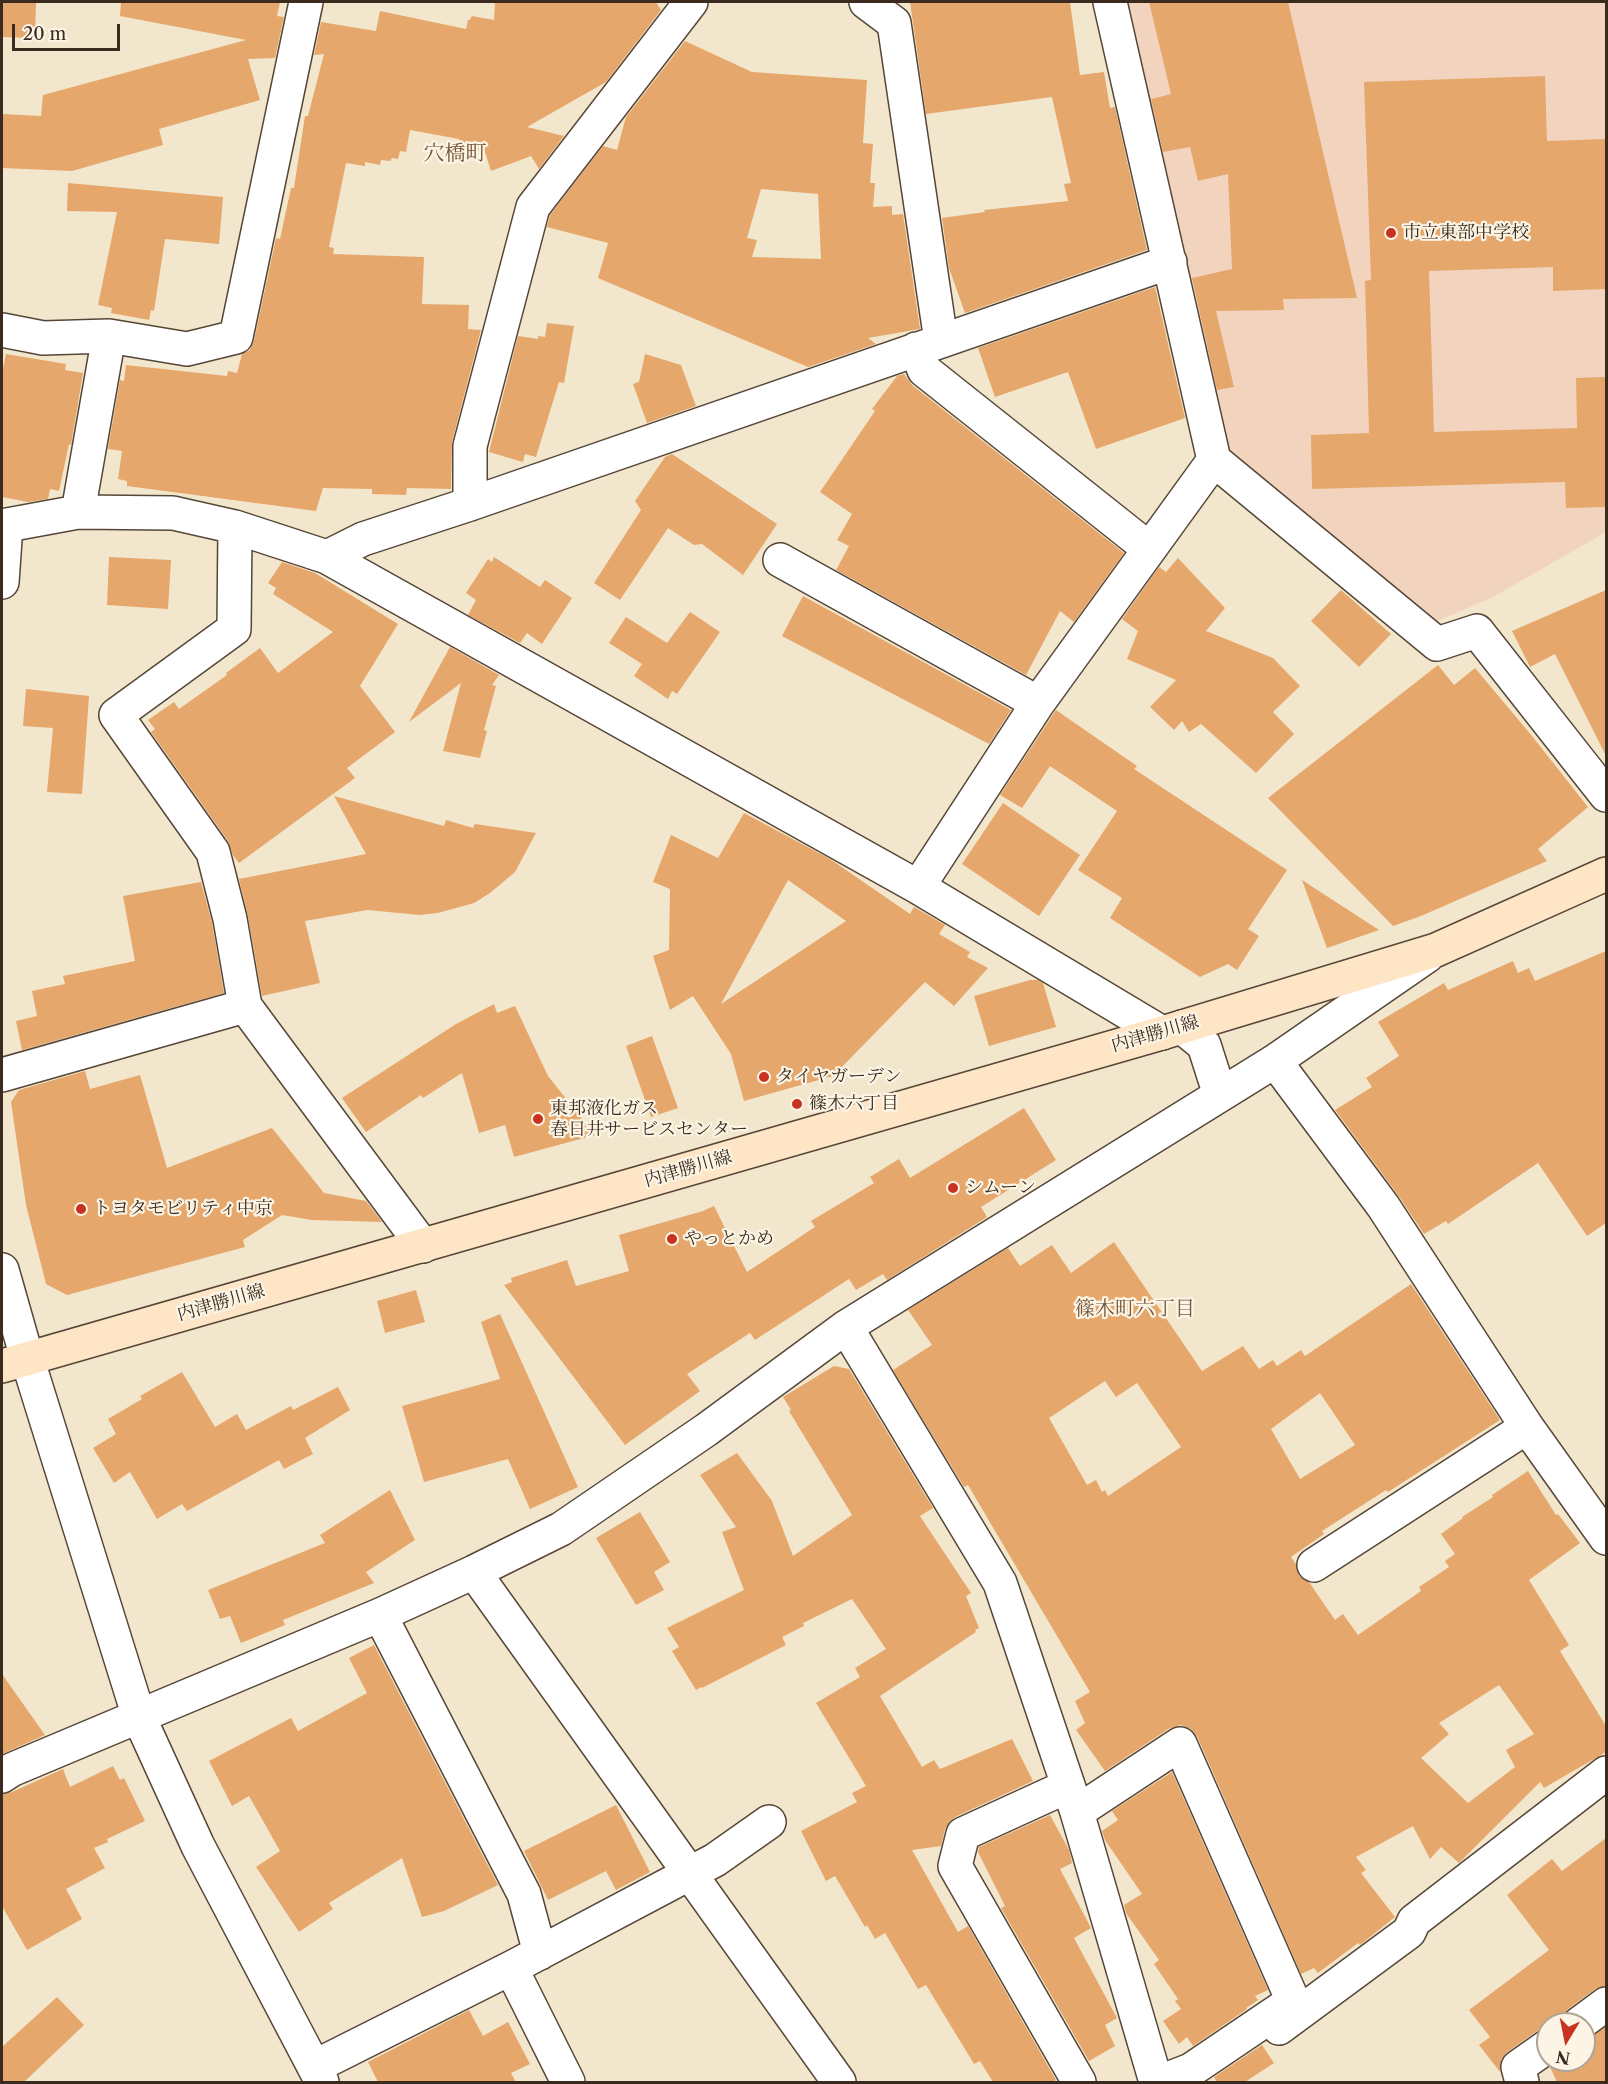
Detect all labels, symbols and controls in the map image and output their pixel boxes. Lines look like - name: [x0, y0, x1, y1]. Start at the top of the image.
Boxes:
- scale bar: [15, 12, 123, 50]
- text: 20 m: [23, 23, 66, 45]
- district label: 穴橋町: [424, 141, 486, 167]
- place label: 市立東部中学校: [1403, 222, 1529, 244]
- marker: 市立東部中学校: [1384, 226, 1398, 240]
- street label: 内津勝川線: [1109, 1011, 1201, 1057]
- place label: タイヤガーデン: [776, 1066, 902, 1088]
- marker: タイヤガーデン: [757, 1070, 771, 1084]
- place label: 篠木六丁目: [809, 1093, 899, 1115]
- marker: 篠木六丁目: [790, 1097, 804, 1111]
- place label: 東邦液化ガス 春日井サービスセンター: [550, 1098, 748, 1140]
- marker: 東邦液化ガス 春日井サービスセンター: [531, 1112, 545, 1126]
- street label: 内津勝川線: [642, 1146, 734, 1192]
- place label: シムーン: [965, 1177, 1036, 1199]
- marker: シムーン: [946, 1181, 960, 1195]
- place label: トヨタモビリティ中京: [93, 1198, 273, 1220]
- marker: トヨタモビリティ中京: [74, 1202, 88, 1216]
- place label: やっとかめ: [684, 1228, 774, 1250]
- marker: やっとかめ: [665, 1232, 679, 1246]
- street label: 内津勝川線: [175, 1280, 267, 1326]
- district label: 篠木町六丁目: [1075, 1297, 1195, 1321]
- north arrow: [1536, 2012, 1596, 2072]
- text: N: [1555, 2047, 1572, 2069]

